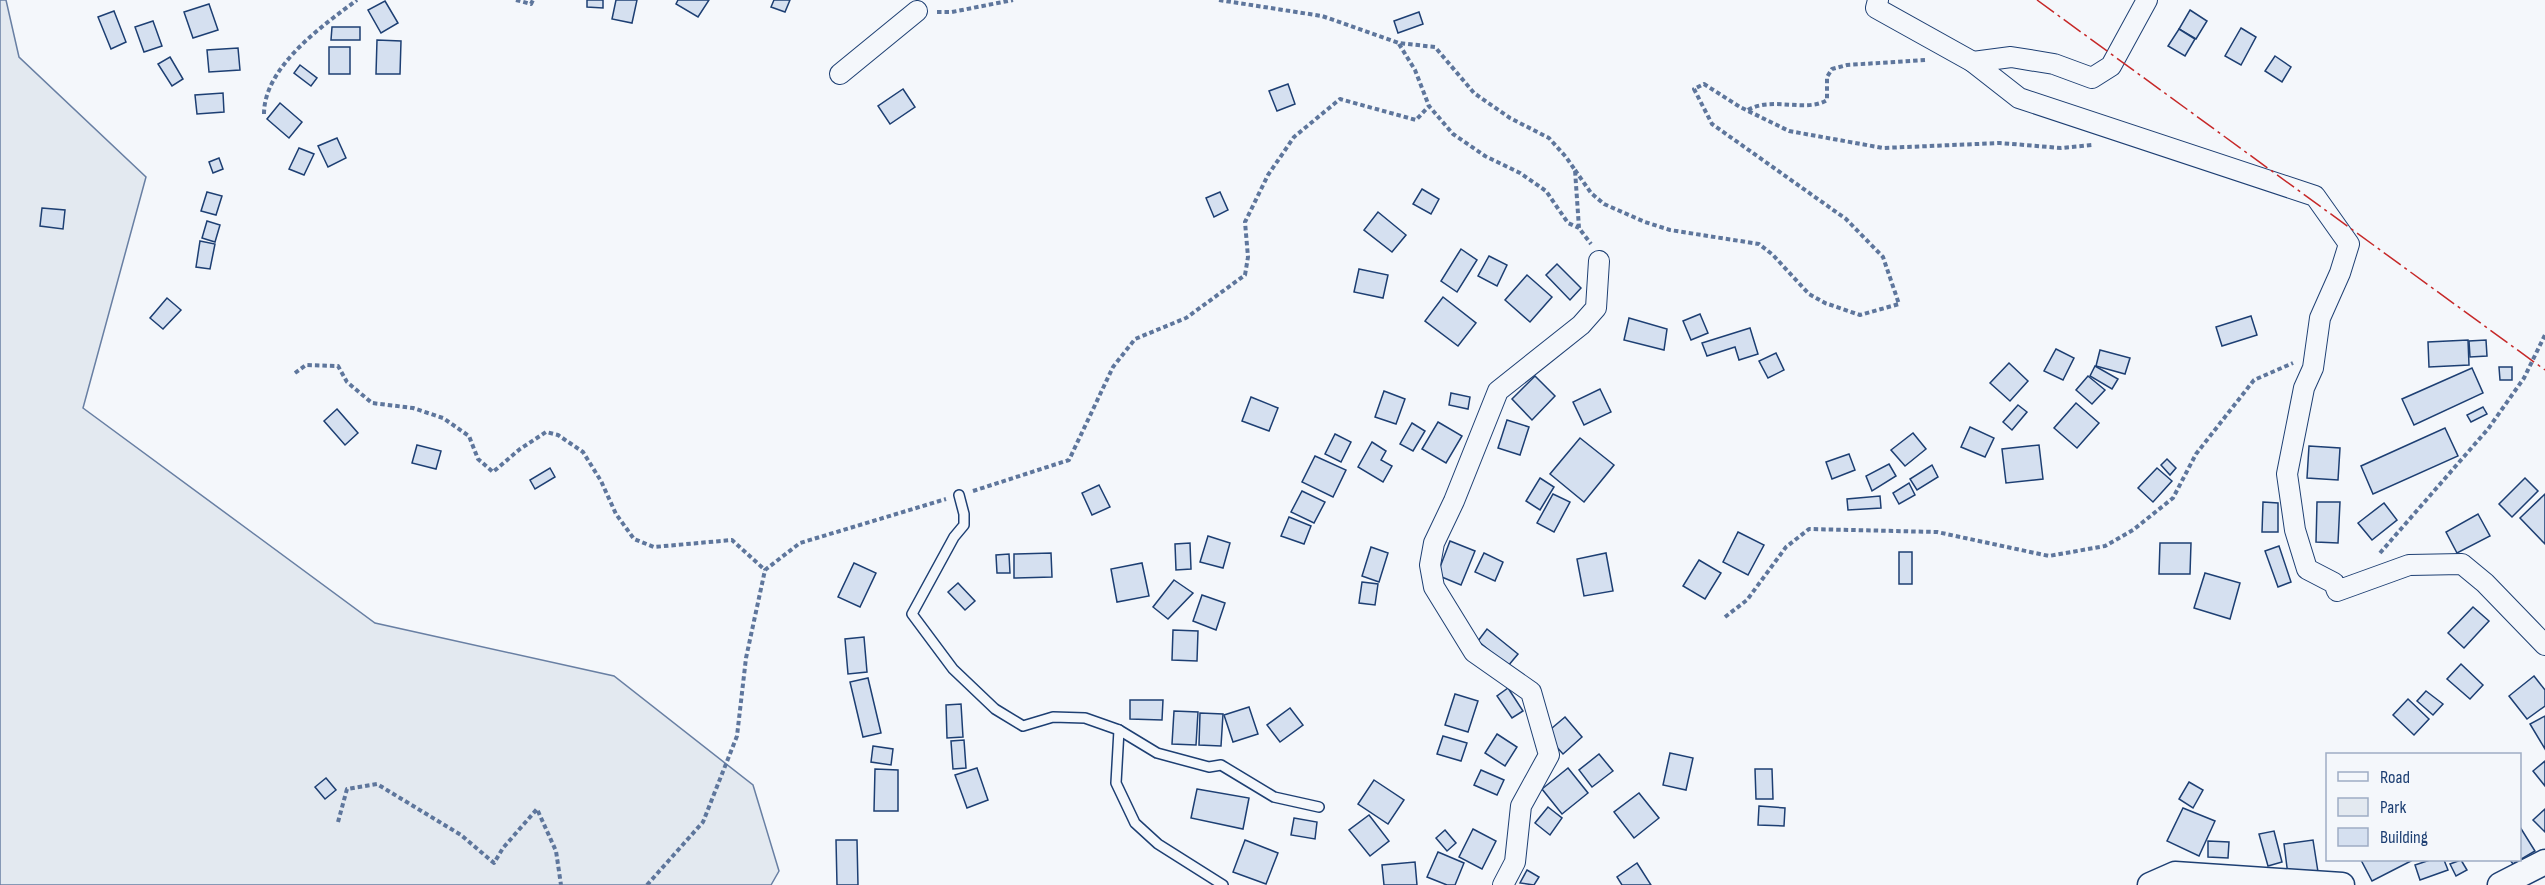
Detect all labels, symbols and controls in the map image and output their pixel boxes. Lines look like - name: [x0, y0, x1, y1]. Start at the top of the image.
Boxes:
- legend: [2326, 753, 2521, 861]
- text: Road: [2380, 767, 2410, 788]
- text: Park: [2380, 797, 2406, 818]
- text: Building: [2380, 827, 2428, 848]

